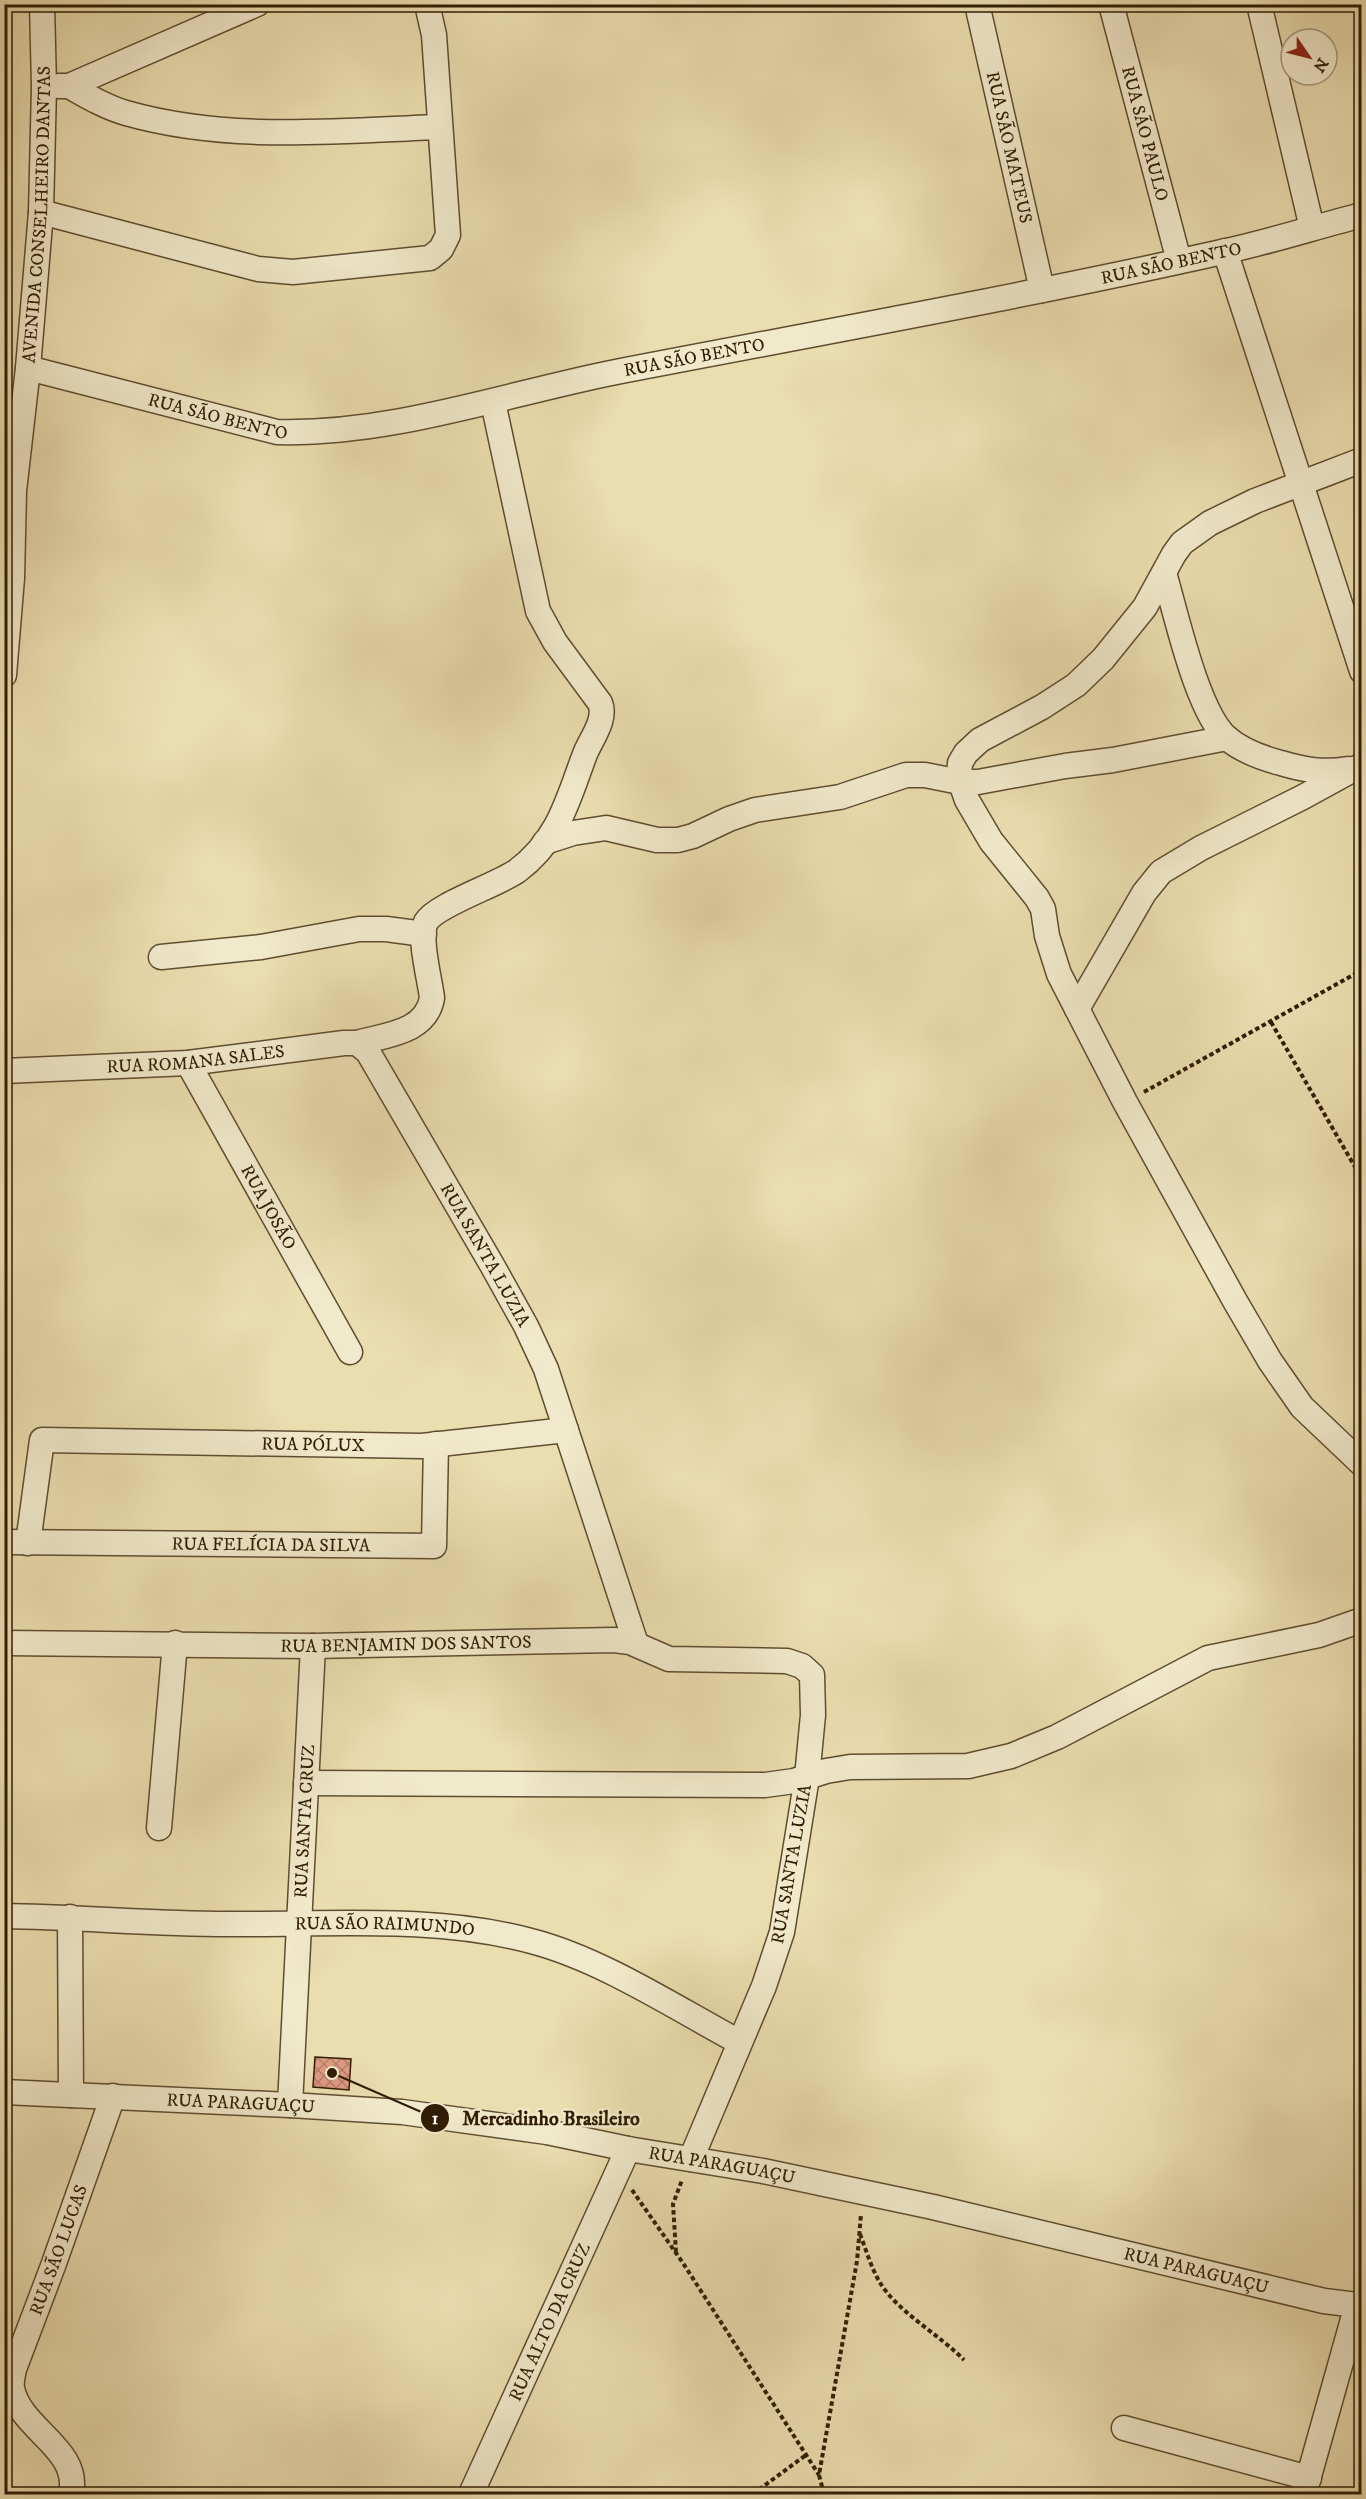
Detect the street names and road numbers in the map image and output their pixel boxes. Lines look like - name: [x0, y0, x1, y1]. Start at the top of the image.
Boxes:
- street label: RUA SÃO PAULO: [1116, 64, 1173, 204]
- street label: AVENIDA CONSELHEIRO DANTAS: [18, 66, 56, 364]
- street label: RUA SÃO MATEUS: [981, 70, 1037, 226]
- street label: RUA SÃO BENTO: [1099, 238, 1244, 290]
- street label: RUA SÃO BENTO: [622, 334, 767, 382]
- street label: RUA SÃO BENTO: [145, 389, 288, 444]
- street label: RUA ROMANA SALES: [106, 1041, 286, 1079]
- street label: RUA JOSÃO: [235, 1161, 300, 1254]
- street label: RUA SANTA LUZIA: [435, 1180, 534, 1331]
- street label: RUA PÓLUX: [261, 1433, 365, 1457]
- street label: RUA FELÍCIA DA SILVA: [172, 1533, 371, 1557]
- street label: RUA BENJAMIN DOS SANTOS: [280, 1632, 532, 1658]
- street label: RUA SANTA CRUZ: [290, 1744, 320, 1899]
- street label: RUA SANTA LUZIA: [767, 1782, 817, 1946]
- street label: RUA SÃO RAIMUNDO: [295, 1912, 476, 1942]
- street label: RUA PARAGUAÇU: [166, 2089, 316, 2119]
- street label: RUA PARAGUAÇU: [647, 2143, 797, 2190]
- street label: RUA SÃO LUCAS: [25, 2182, 93, 2319]
- street label: RUA ALTO DA CRUZ: [505, 2239, 596, 2405]
- street label: RUA PARAGUAÇU: [1121, 2243, 1271, 2299]

